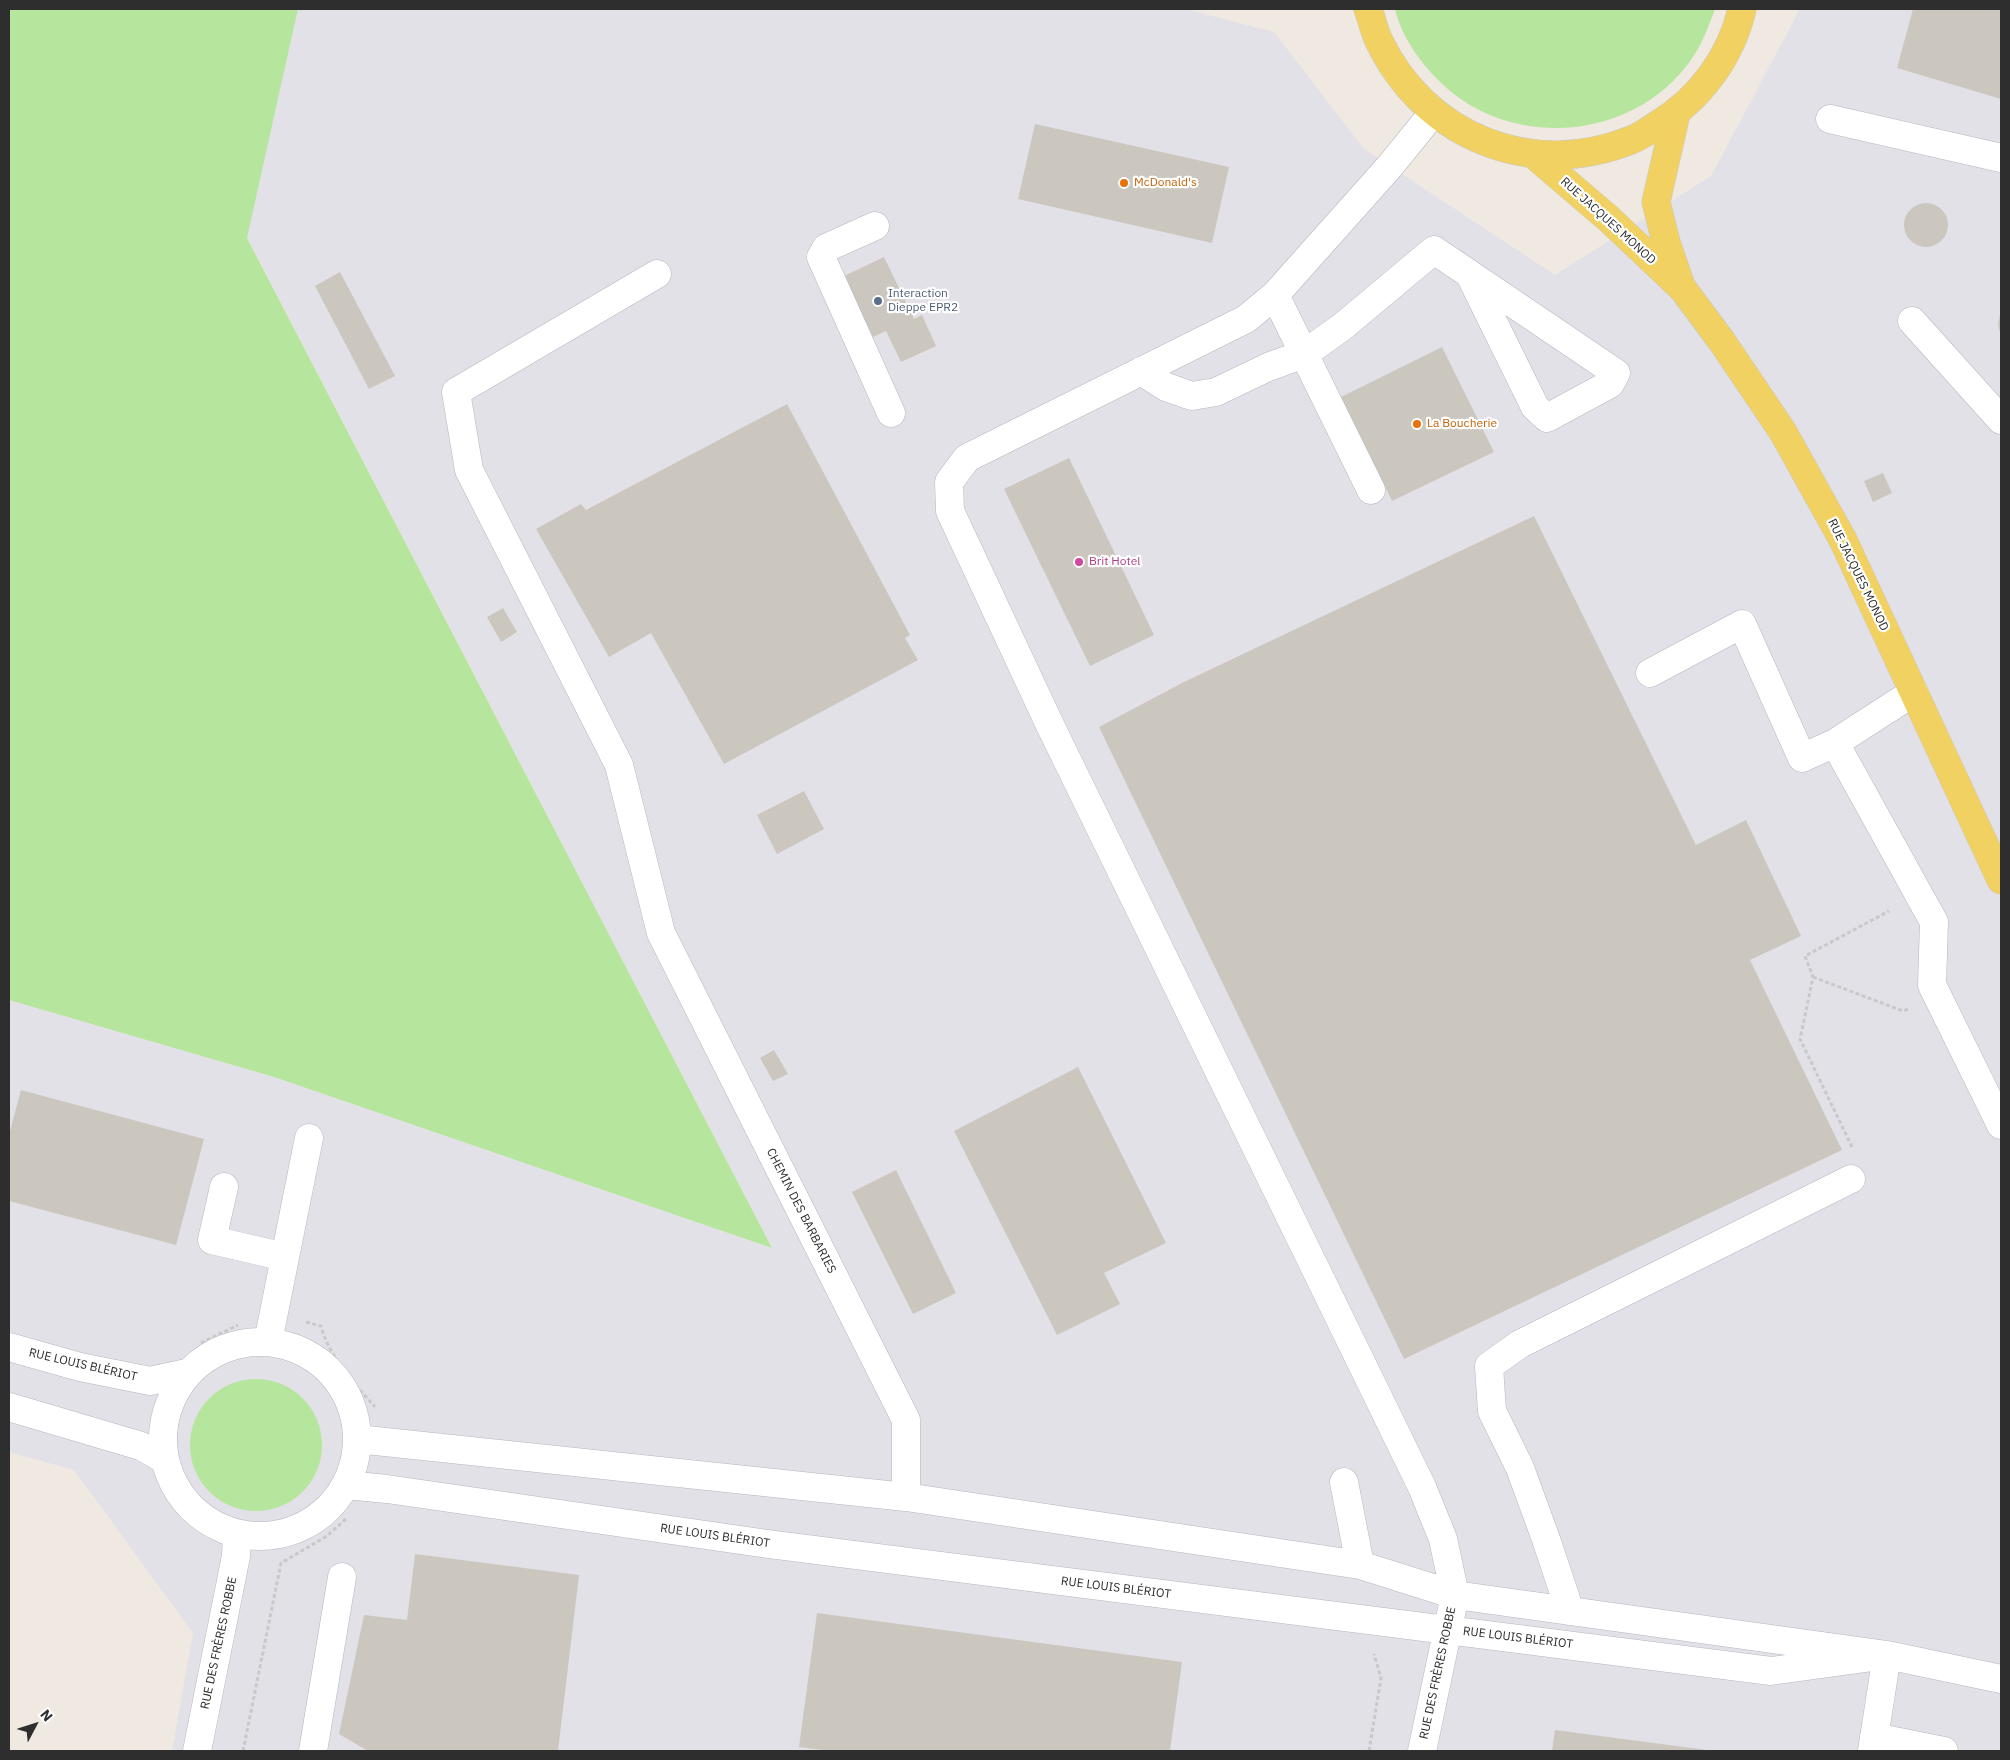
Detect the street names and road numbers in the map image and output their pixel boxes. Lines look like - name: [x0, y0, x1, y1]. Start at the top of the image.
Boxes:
- street label: RUE JACQUES MONOD: [1557, 174, 1659, 268]
- street label: RUE JACQUES MONOD: [1825, 517, 1891, 633]
- street label: CHEMIN DES BARBARIES: [763, 1146, 839, 1276]
- street label: RUE LOUIS BLÉRIOT: [27, 1346, 139, 1384]
- street label: RUE LOUIS BLÉRIOT: [659, 1521, 771, 1551]
- street label: RUE LOUIS BLÉRIOT: [1060, 1574, 1172, 1602]
- street label: RUE DES FRÈRES ROBBE: [198, 1576, 240, 1710]
- street label: RUE DES FRÈRES ROBBE: [1417, 1606, 1459, 1740]
- street label: RUE LOUIS BLÉRIOT: [1462, 1624, 1574, 1652]

